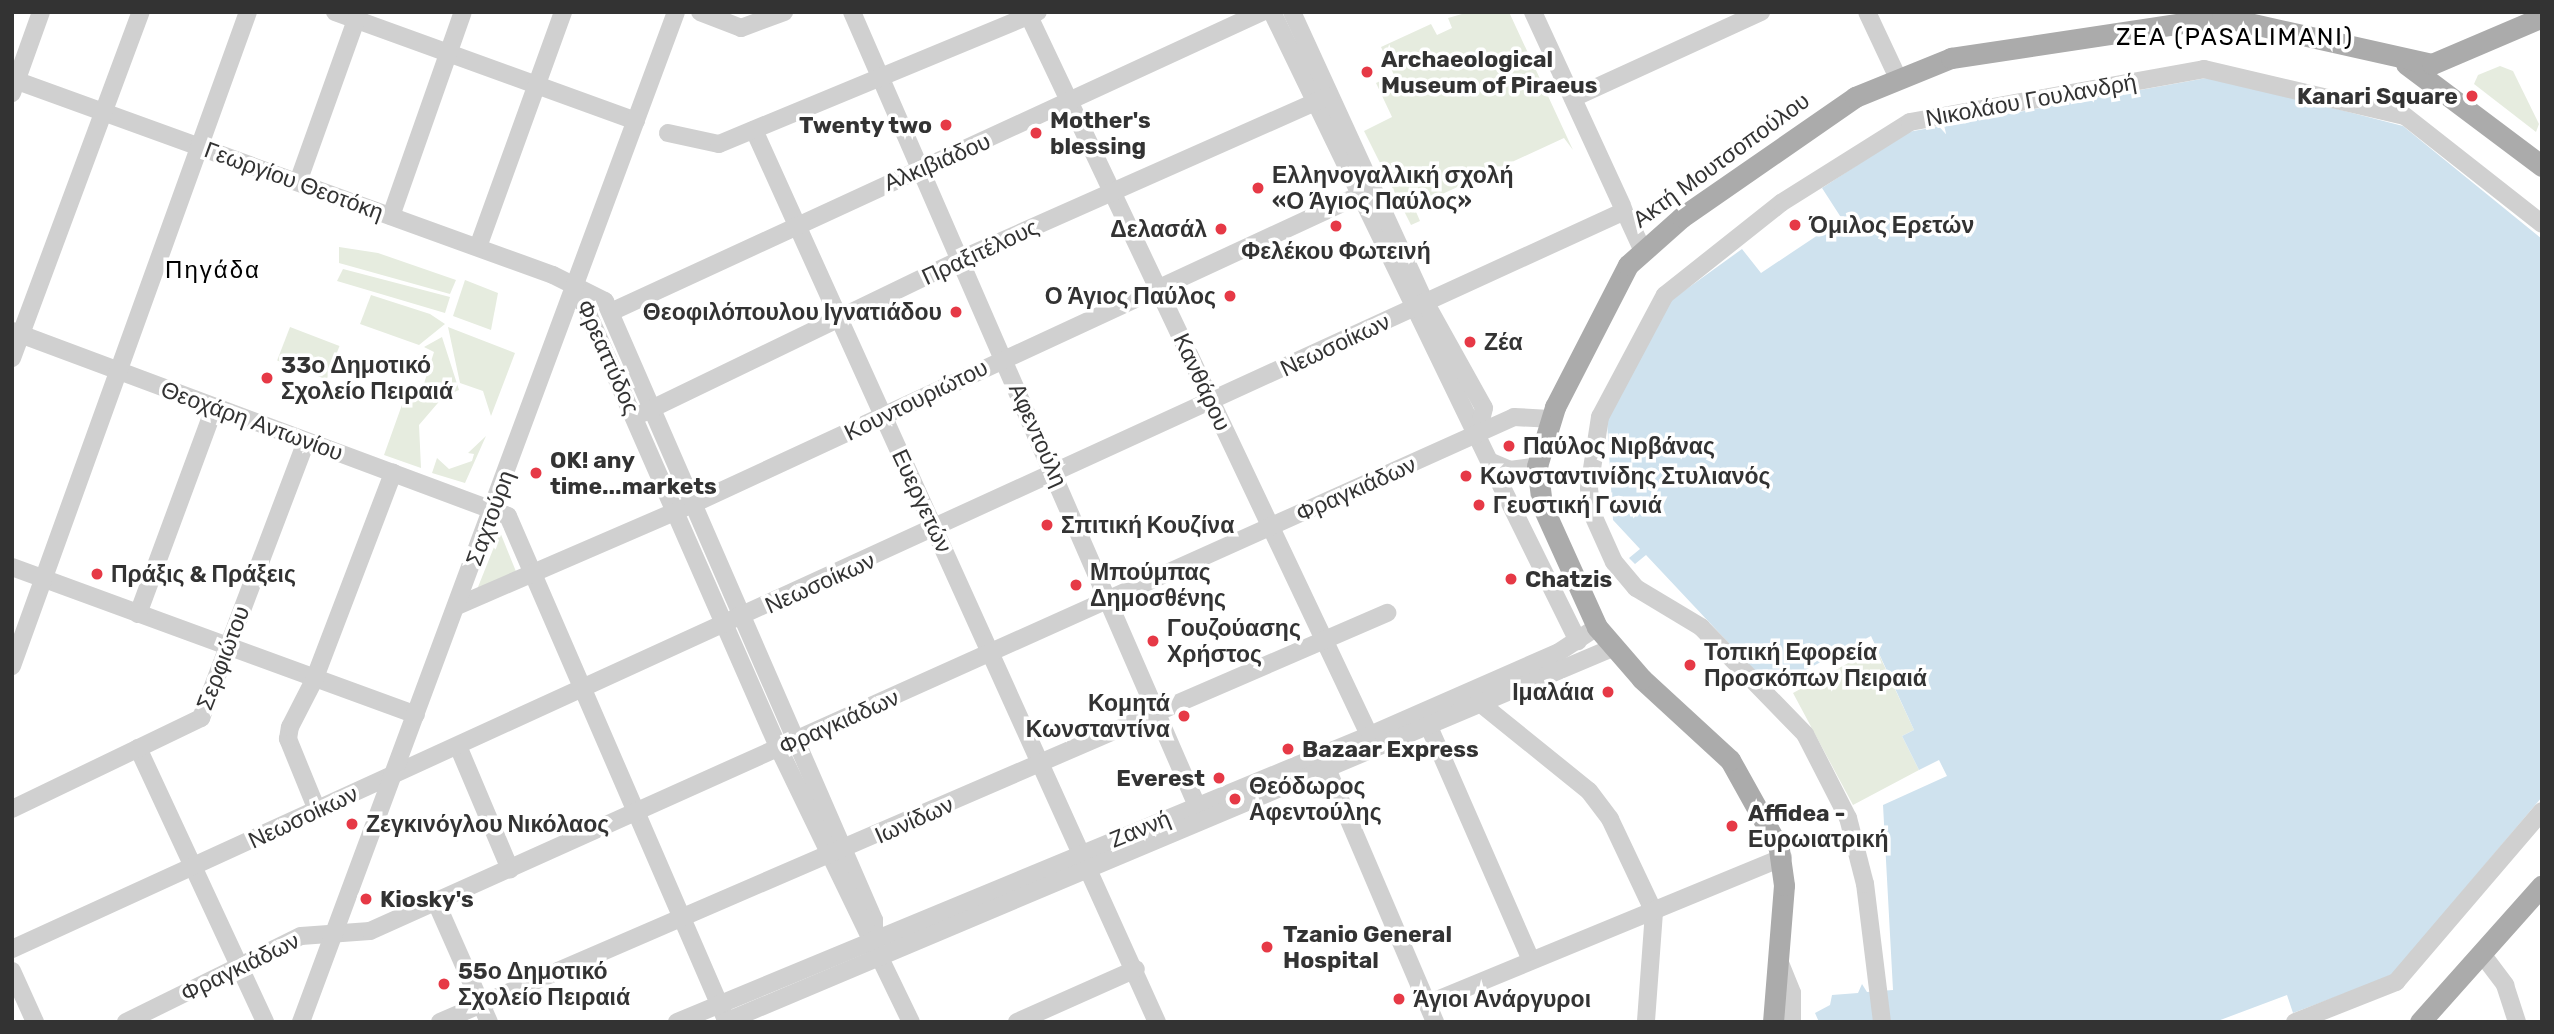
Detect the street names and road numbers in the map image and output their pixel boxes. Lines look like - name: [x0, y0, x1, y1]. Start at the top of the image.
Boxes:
- street label: Νικολάου Γουλανδρή: [1924, 68, 2138, 132]
- street label: Ακτή Μουτσοπούλου: [1627, 87, 1815, 233]
- street label: Αλκιβιάδου: [879, 127, 995, 197]
- street label: Γεωργίου Θεοτόκη: [201, 136, 387, 226]
- street label: Πραξιτέλους: [917, 213, 1043, 291]
- street label: Φρεαττύδος: [570, 295, 646, 419]
- street label: Νεωσοίκων: [1276, 308, 1394, 382]
- street label: Κανθάρου: [1167, 329, 1237, 435]
- street label: Κουντουριώτου: [840, 353, 992, 447]
- street label: Θεοχάρη Αντωνίου: [157, 375, 347, 467]
- street label: Αφεντούλη: [1003, 379, 1073, 491]
- street label: Ευεργετών: [886, 445, 958, 557]
- street label: Φραγκιάδων: [1292, 450, 1420, 528]
- street label: Σαχτούρη: [460, 466, 520, 570]
- street label: Νεωσοίκων: [761, 546, 879, 620]
- street label: Σερφιώτου: [191, 602, 255, 714]
- street label: Φραγκιάδων: [775, 683, 903, 761]
- street label: Νεωσοίκων: [244, 780, 362, 854]
- street label: Ιωνίδων: [870, 790, 958, 850]
- street label: Ζαννή: [1106, 804, 1174, 854]
- street label: Φραγκιάδων: [176, 926, 304, 1008]

